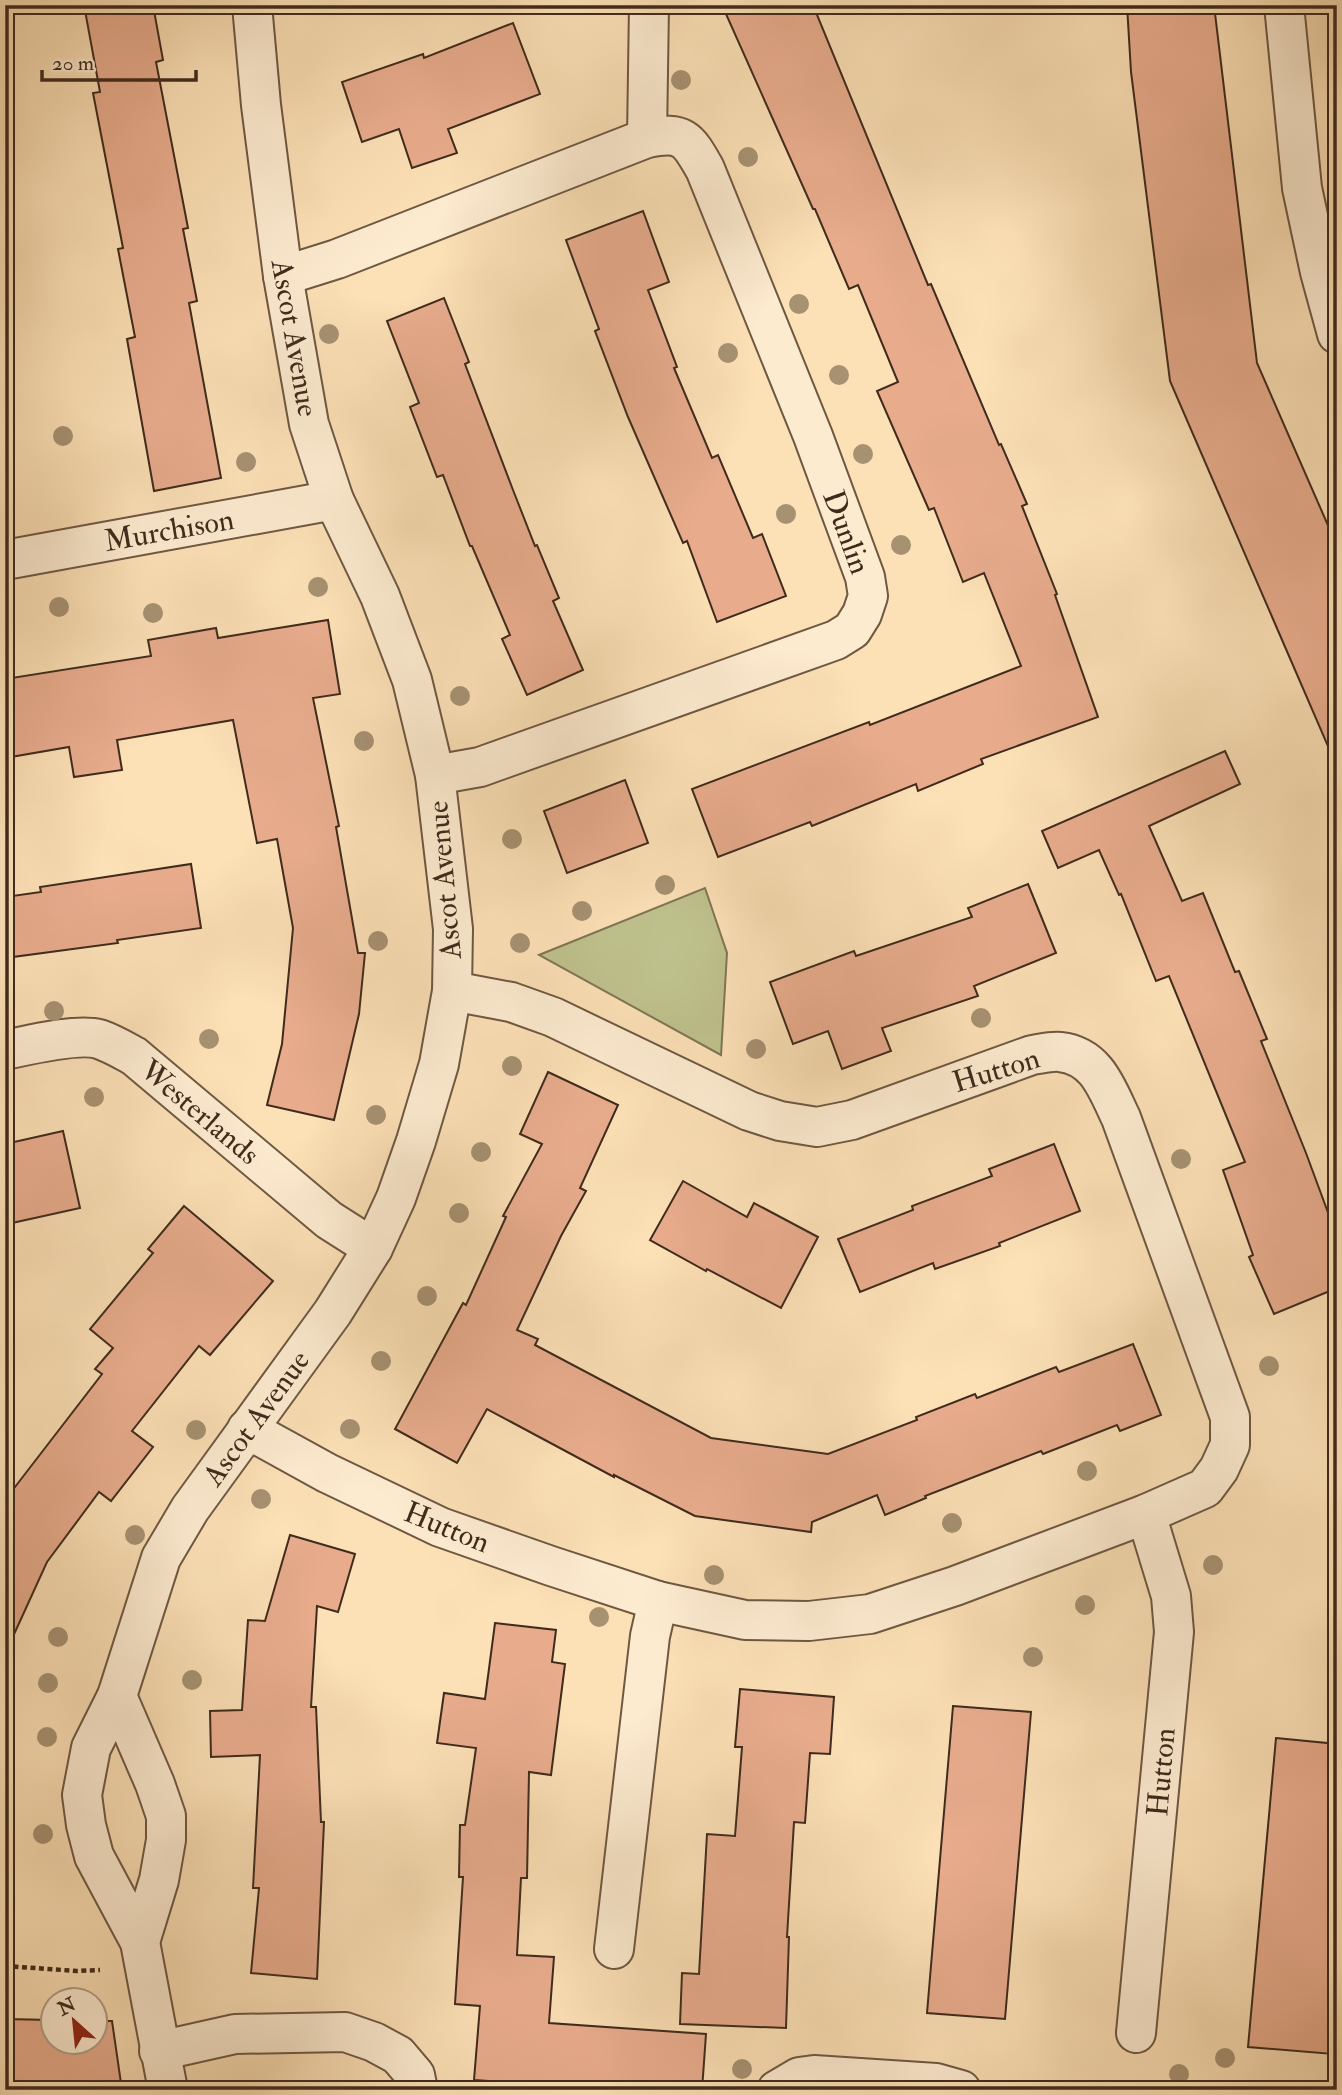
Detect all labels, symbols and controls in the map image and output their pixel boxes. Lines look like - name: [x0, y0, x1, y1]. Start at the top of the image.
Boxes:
- scale bar: [42, 38, 196, 82]
- text: 20 m: [52, 50, 94, 77]
- street label: Ascot Avenue: [262, 256, 327, 419]
- street label: Dunlin: [814, 485, 879, 579]
- street label: Murchison: [101, 501, 237, 560]
- street label: Ascot Avenue: [419, 799, 470, 962]
- street label: Hutton: [948, 1040, 1044, 1101]
- street label: Westerlands: [132, 1051, 267, 1173]
- street label: Ascot Avenue: [194, 1343, 318, 1494]
- street label: Hutton: [399, 1494, 495, 1561]
- street label: Hutton: [1139, 1726, 1184, 1818]
- north arrow: [38, 1986, 108, 2056]
- text: N: [53, 1992, 81, 2022]

